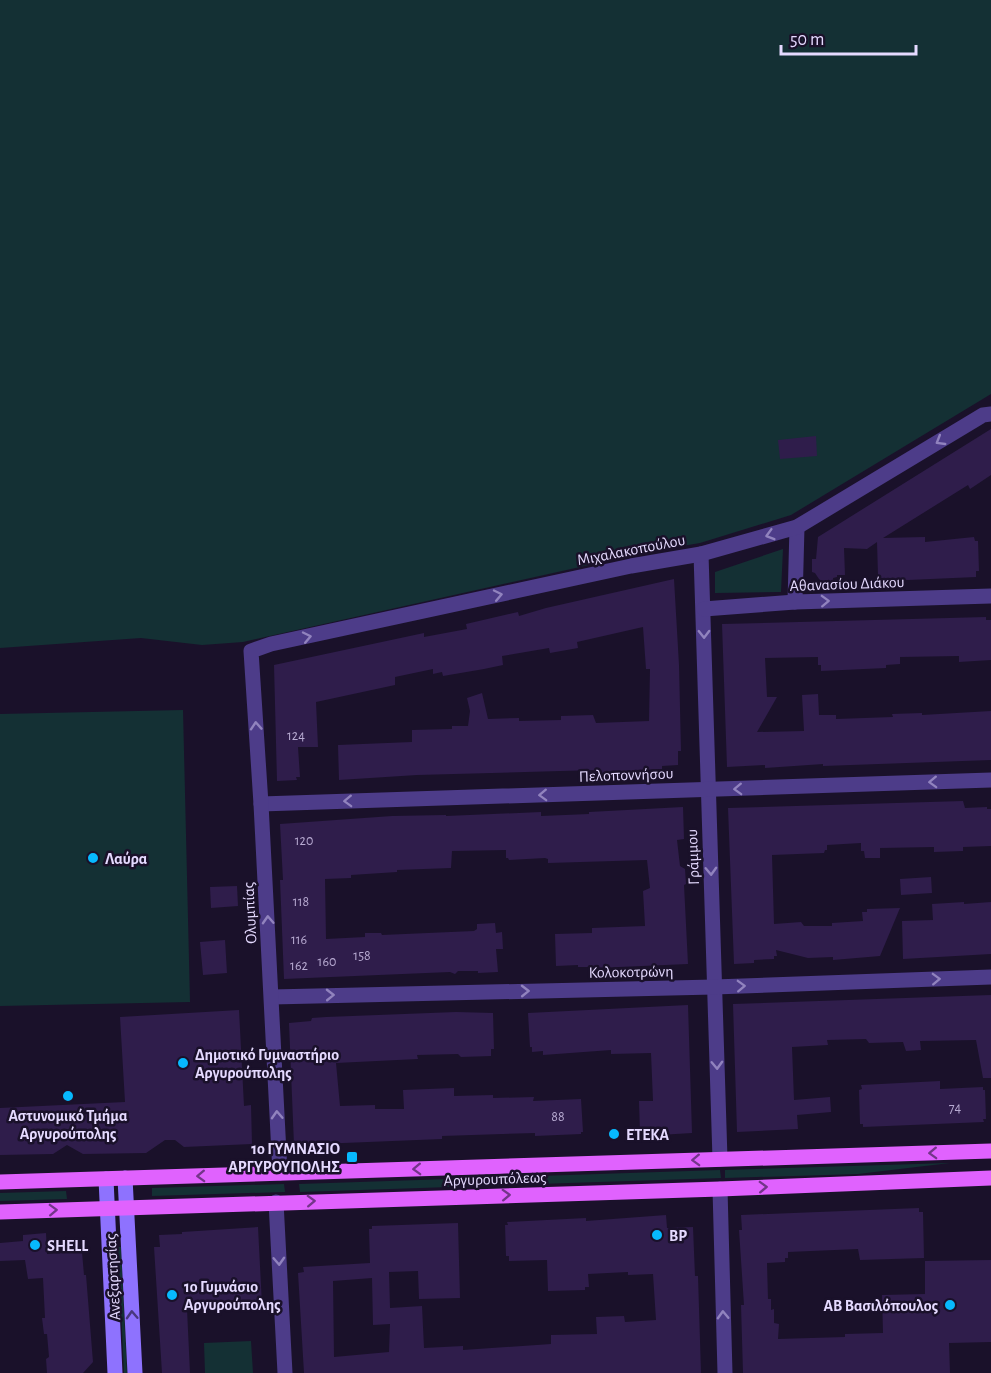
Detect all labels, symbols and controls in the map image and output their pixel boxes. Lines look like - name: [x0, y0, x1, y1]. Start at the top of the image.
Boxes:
- scale bar: [781, 18, 916, 56]
- text: 50 m: [790, 31, 824, 49]
- one-way arrow: [936, 434, 946, 446]
- one-way arrow: [765, 528, 776, 540]
- street label: Μιχαλακοπούλου: [576, 532, 687, 568]
- street label: Αθανασίου Διάκου: [789, 574, 905, 594]
- one-way arrow: [492, 589, 502, 602]
- one-way arrow: [820, 595, 829, 608]
- one-way arrow: [698, 629, 710, 638]
- one-way arrow: [302, 631, 312, 644]
- one-way arrow: [250, 721, 263, 730]
- house number: 124: [287, 729, 305, 743]
- street label: Πελοποννήσου: [578, 765, 674, 785]
- one-way arrow: [928, 776, 937, 788]
- one-way arrow: [733, 782, 742, 795]
- one-way arrow: [538, 789, 547, 801]
- one-way arrow: [343, 795, 352, 808]
- street label: Γράμμου: [684, 829, 702, 885]
- house number: 120: [295, 834, 313, 848]
- marker: Λαύρα: [86, 851, 100, 865]
- place label: Λαύρα: [105, 851, 148, 867]
- one-way arrow: [704, 866, 717, 875]
- street label: Ολυμπίας: [240, 882, 261, 944]
- house number: 118: [293, 895, 309, 909]
- one-way arrow: [261, 916, 274, 925]
- house number: 116: [291, 933, 307, 947]
- house number: 158: [353, 949, 371, 963]
- house number: 160: [318, 955, 336, 969]
- house number: 162: [290, 959, 308, 973]
- street label: Κολοκοτρώνη: [588, 963, 674, 981]
- one-way arrow: [931, 973, 940, 986]
- one-way arrow: [737, 980, 746, 992]
- one-way arrow: [521, 985, 530, 997]
- one-way arrow: [326, 989, 335, 1002]
- place label: Δημοτικό Γυμναστήριο Αργυρούπολης: [195, 1047, 339, 1082]
- marker: Δημοτικό Γυμναστήριο Αργυρούπολης: [176, 1056, 190, 1070]
- one-way arrow: [711, 1061, 723, 1070]
- marker: Αστυνομικό Τμήμα Αργυρούπολης: [61, 1089, 75, 1103]
- house number: 74: [949, 1101, 962, 1115]
- place label: Αστυνομικό Τμήμα Αργυρούπολης: [9, 1108, 128, 1143]
- one-way arrow: [271, 1110, 284, 1119]
- house number: 88: [551, 1110, 565, 1124]
- marker: ΕΤΕΚΑ: [607, 1127, 621, 1141]
- place label: ΕΤΕΚΑ: [626, 1127, 670, 1143]
- place label: 1ο ΓΥΜΝΑΣΙΟ ΑΡΓΥΡΟΥΠΟΛΗΣ: [228, 1141, 340, 1175]
- one-way arrow: [928, 1147, 937, 1159]
- marker: 1ο ΓΥΜΝΑΣΙΟ ΑΡΓΥΡΟΥΠΟΛΗΣ: [345, 1150, 359, 1164]
- one-way arrow: [691, 1154, 700, 1167]
- one-way arrow: [412, 1163, 421, 1175]
- one-way arrow: [196, 1169, 205, 1182]
- street label: Αργυρουπόλεως: [443, 1169, 547, 1190]
- one-way arrow: [759, 1181, 768, 1194]
- one-way arrow: [501, 1189, 510, 1202]
- one-way arrow: [306, 1195, 315, 1207]
- one-way arrow: [49, 1204, 58, 1216]
- marker: BP: [650, 1228, 664, 1242]
- place label: BP: [669, 1228, 687, 1244]
- street label: Ανεξαρτησίας: [103, 1233, 124, 1321]
- marker: SHELL: [28, 1238, 42, 1252]
- place label: SHELL: [47, 1238, 88, 1254]
- one-way arrow: [273, 1256, 286, 1265]
- place label: 1ο Γυμνάσιο Αργυρούπολης: [184, 1279, 281, 1314]
- marker: 1ο Γυμνάσιο Αργυρούπολης: [165, 1288, 179, 1302]
- place label: ΑΒ Βασιλόπουλος: [823, 1298, 938, 1315]
- marker: ΑΒ Βασιλόπουλος: [943, 1298, 957, 1312]
- one-way arrow: [125, 1310, 138, 1319]
- one-way arrow: [717, 1310, 730, 1319]

